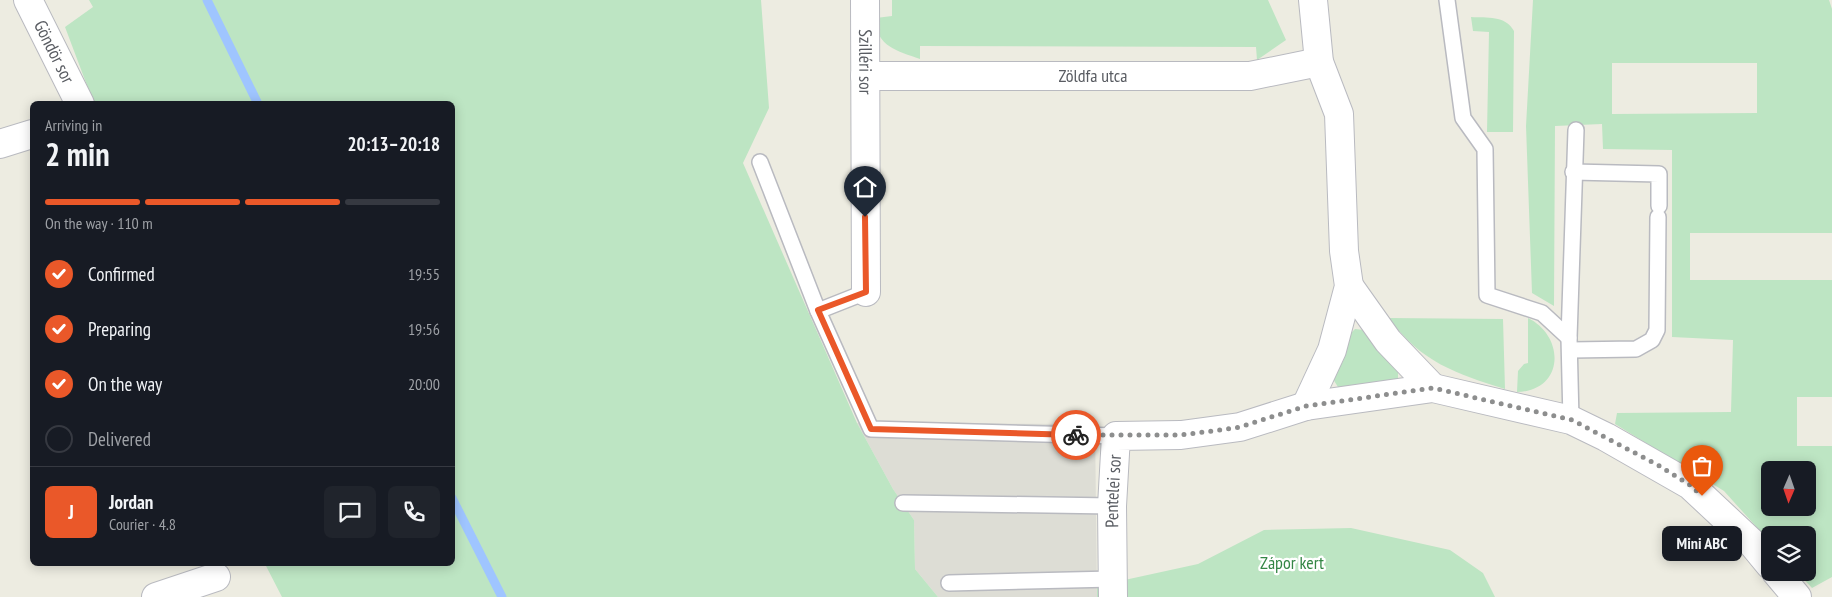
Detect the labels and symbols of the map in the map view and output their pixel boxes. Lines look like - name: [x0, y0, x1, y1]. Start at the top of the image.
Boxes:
- street label: Göndör sor: [29, 16, 80, 87]
- street label: Szilléri sor: [854, 29, 877, 95]
- street label: Zöldfa utca: [1059, 64, 1127, 87]
- pin: [844, 166, 886, 217]
- courier: [1051, 410, 1101, 460]
- pin: [1681, 445, 1723, 496]
- street label: Pentelei sor: [1100, 454, 1126, 528]
- north arrow: [1761, 461, 1816, 516]
- callout: Mini ABC: [1662, 526, 1742, 561]
- park label: Zápor kert: [1260, 551, 1324, 574]

